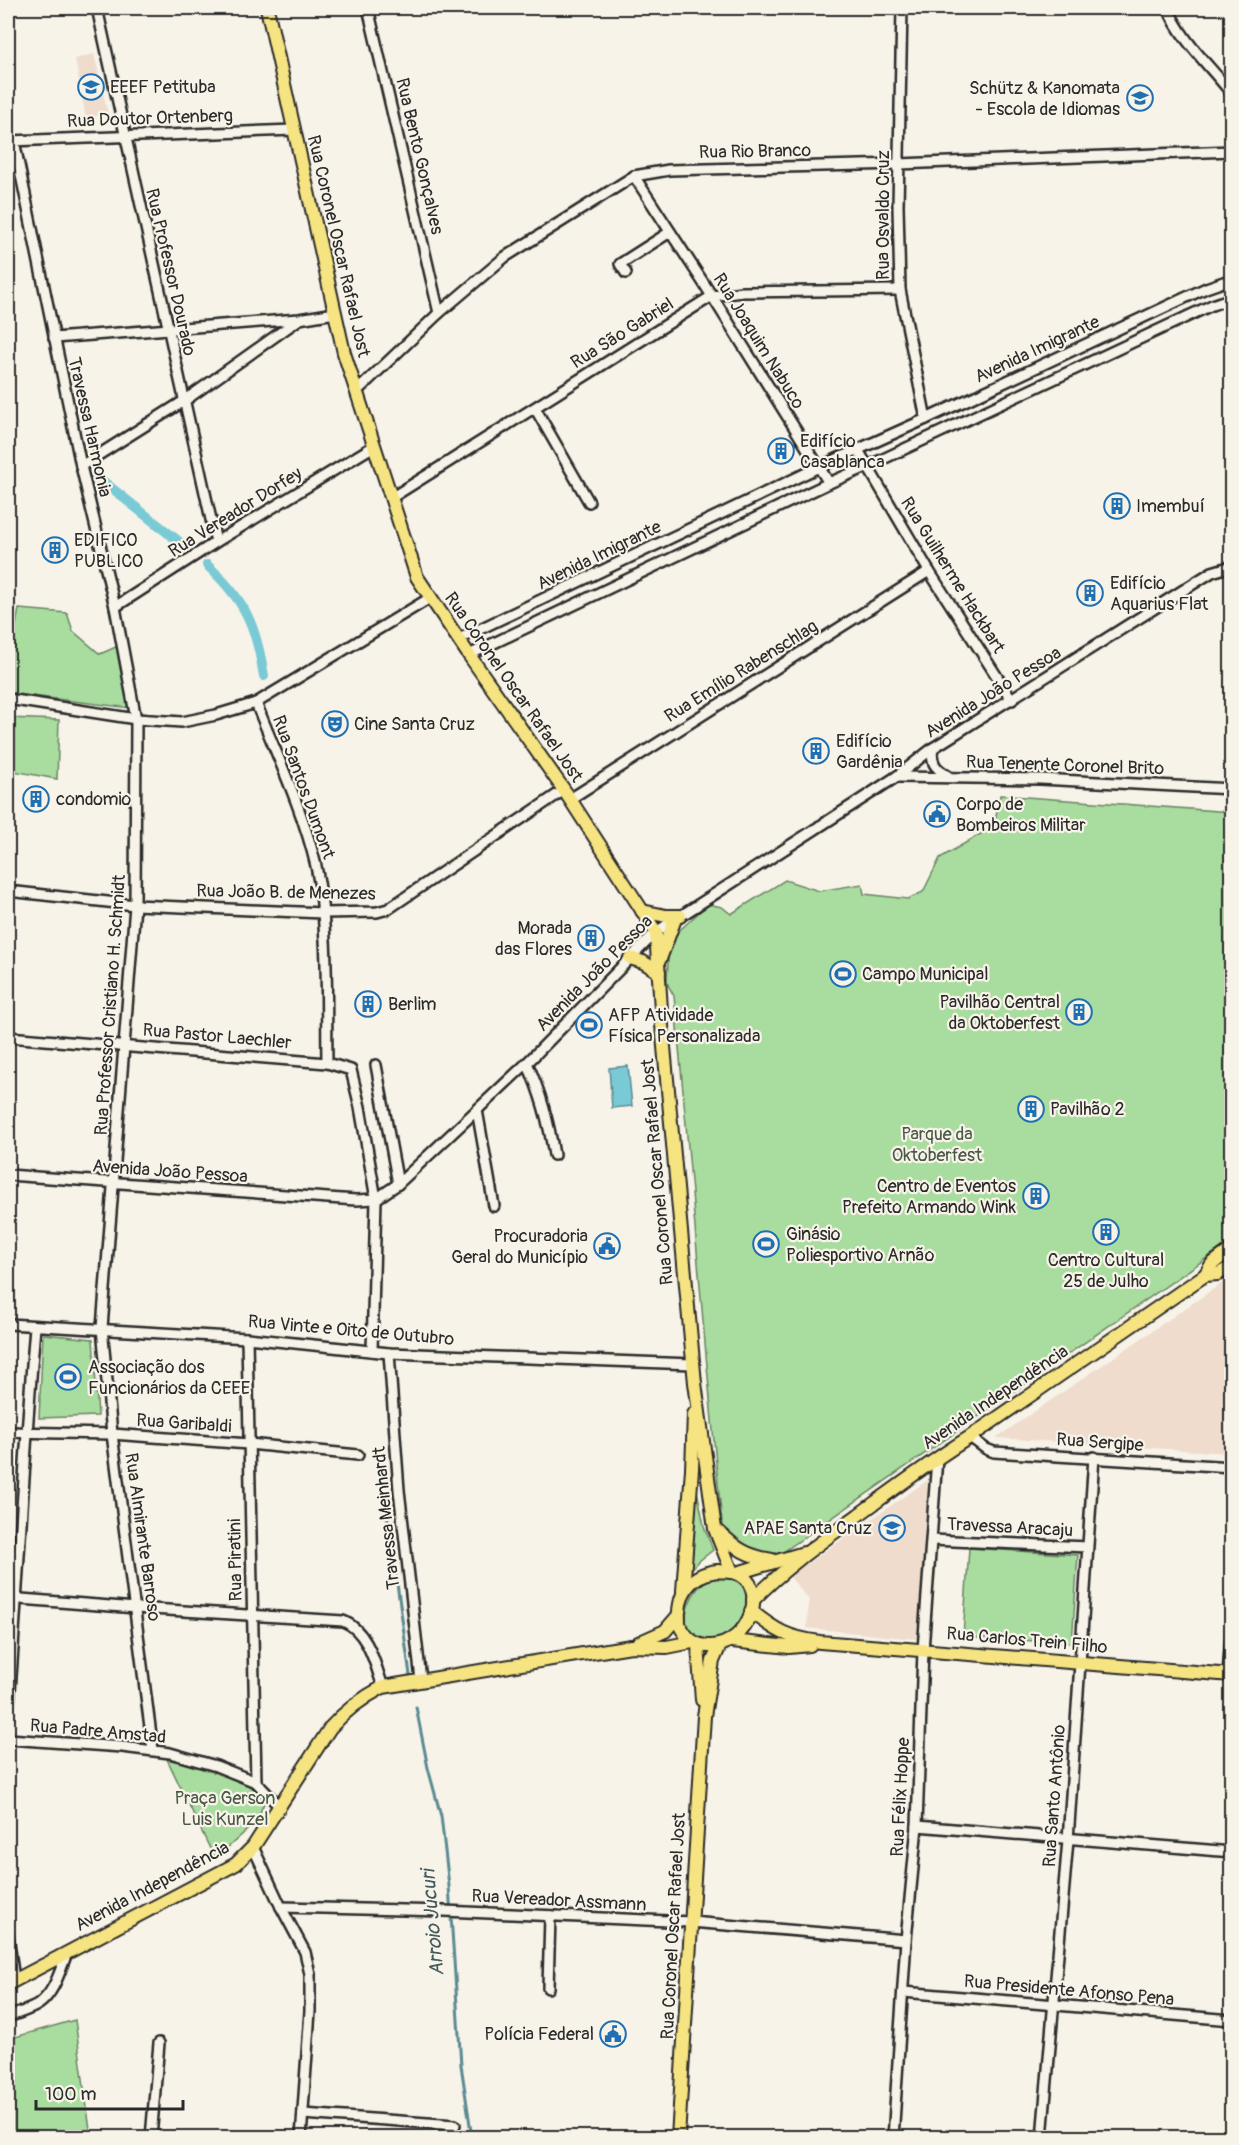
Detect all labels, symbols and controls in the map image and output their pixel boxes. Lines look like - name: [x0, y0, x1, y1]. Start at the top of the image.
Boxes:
- school or university icon: EEEF Petituba: [76, 72, 106, 102]
- place label: EEEF Petituba: [110, 76, 216, 99]
- street label: Rua Bento Gonçalves: [390, 76, 449, 237]
- place label: Schütz & Kanomata - Escola de Idiomas: [969, 77, 1120, 121]
- school or university icon: Schütz & Kanomata - Escola de Idiomas: [1125, 83, 1155, 113]
- street label: Rua Doutor Ortenberg: [67, 104, 233, 133]
- street label: Rua Coronel Oscar Rafael Jost: [302, 133, 375, 360]
- street label: Rua Rio Branco: [699, 139, 812, 164]
- street label: Rua Osvaldo Cruz: [872, 150, 895, 280]
- street label: Rua Professor Dourado: [140, 186, 201, 358]
- street label: Rua Joaquim Nabuco: [708, 269, 810, 414]
- street label: Rua São Gabriel: [567, 293, 678, 374]
- street label: Avenida Imigrante: [971, 310, 1104, 388]
- street label: Travessa Harmonia: [62, 355, 117, 499]
- place label: Edifício Casablanca: [800, 430, 885, 474]
- building icon: Edifício Casablanca: [766, 436, 796, 466]
- street label: Rua Vereador Dorfey: [164, 462, 307, 563]
- building icon: Imembuí: [1102, 491, 1132, 521]
- street label: Rua Guilherme Hackbart: [895, 493, 1010, 658]
- place label: Imembuí: [1136, 495, 1205, 518]
- street label: Avenida Imigrante: [533, 515, 665, 595]
- place label: EDIFICO PUBLICO: [74, 529, 143, 573]
- building icon: EDIFICO PUBLICO: [40, 535, 70, 565]
- place label: Edifício Aquarius Flat: [1110, 572, 1209, 616]
- building icon: Edifício Aquarius Flat: [1075, 578, 1105, 608]
- street label: Rua Coronel Oscar Rafael Jost: [439, 588, 589, 787]
- street label: Rua Emílio Rabenschlag: [660, 615, 822, 728]
- street label: Avenida João Pessoa: [921, 641, 1065, 743]
- theatre icon: Cine Santa Cruz: [320, 709, 350, 739]
- street label: Rua Santos Dumont: [267, 712, 340, 863]
- place label: Cine Santa Cruz: [354, 713, 475, 736]
- place label: Edifício Gardênia: [836, 730, 903, 774]
- building icon: Edifício Gardênia: [801, 736, 831, 766]
- street label: Rua Tenente Coronel Brito: [966, 751, 1165, 780]
- building icon: condomio: [21, 784, 51, 814]
- place label: condomio: [56, 788, 132, 811]
- place label: Corpo de Bombeiros Militar: [956, 793, 1086, 837]
- public building icon: Corpo de Bombeiros Militar: [922, 799, 952, 829]
- street label: Rua Professor Cristiano H. Schmidt: [90, 873, 131, 1136]
- street label: Rua João B. de Menezes: [196, 879, 376, 906]
- street label: Avenida João Pessoa: [531, 910, 658, 1037]
- place label: Morada das Flores: [495, 917, 572, 961]
- building icon: Morada das Flores: [576, 923, 606, 953]
- sports icon: Campo Municipal: [828, 959, 858, 989]
- place label: Campo Municipal: [862, 963, 988, 986]
- building icon: Berlim: [353, 989, 383, 1019]
- place label: Pavilhão Central da Oktoberfest: [940, 991, 1061, 1035]
- place label: Berlim: [388, 993, 437, 1016]
- building icon: Pavilhão Central da Oktoberfest: [1064, 997, 1094, 1027]
- place label: AFP Atividade Física Personalizada: [608, 1004, 760, 1048]
- sports icon: AFP Atividade Física Personalizada: [574, 1010, 604, 1040]
- street label: Rua Pastor Laechler: [142, 1019, 293, 1055]
- street label: Rua Coronel Oscar Rafael Jost: [636, 1057, 679, 1286]
- building icon: Pavilhão 2: [1016, 1094, 1046, 1124]
- place label: Pavilhão 2: [1050, 1098, 1125, 1121]
- park label: Parque da Oktoberfest: [892, 1123, 983, 1167]
- street label: Avenida João Pessoa: [91, 1155, 248, 1188]
- place label: Centro de Eventos Prefeito Armando Wink: [842, 1175, 1016, 1219]
- building icon: Centro de Eventos Prefeito Armando Wink: [1021, 1181, 1051, 1211]
- building icon: Centro Cultural 25 de Julho: [1091, 1217, 1121, 1247]
- place label: Ginásio Poliesportivo Arnão: [786, 1223, 935, 1267]
- place label: Procuradoria Geral do Município: [451, 1225, 588, 1269]
- sports icon: Ginásio Poliesportivo Arnão: [751, 1229, 781, 1259]
- public building icon: Procuradoria Geral do Município: [592, 1231, 622, 1261]
- place label: Centro Cultural 25 de Julho: [1048, 1249, 1164, 1293]
- street label: Rua Vinte e Oito de Outubro: [247, 1310, 455, 1351]
- street label: Avenida Independência: [918, 1340, 1073, 1455]
- place label: Associação dos Funcionários da CEEE: [88, 1356, 250, 1400]
- sports icon: Associação dos Funcionários da CEEE: [53, 1362, 83, 1392]
- street label: Rua Garibaldi: [136, 1409, 232, 1438]
- street label: Rua Sergipe: [1056, 1428, 1144, 1457]
- street label: Travessa Meinhardt: [367, 1445, 405, 1591]
- street label: Rua Almirante Barroso: [119, 1451, 166, 1623]
- school or university icon: APAE Santa Cruz: [877, 1513, 907, 1543]
- street label: Travessa Aracaju: [946, 1513, 1074, 1542]
- place label: APAE Santa Cruz: [744, 1517, 872, 1540]
- street label: Rua Piratini: [223, 1518, 248, 1602]
- street label: Rua Carlos Trein Filho: [946, 1622, 1109, 1659]
- street label: Rua Padre Amstad: [29, 1714, 167, 1749]
- street label: Rua Santo Antônio: [1038, 1724, 1071, 1868]
- street label: Rua Félix Hoppe: [886, 1737, 915, 1857]
- park label: Praça Gerson Luis Kunzel: [175, 1787, 275, 1831]
- street label: Rua Coronel Oscar Rafael Jost: [656, 1811, 691, 2040]
- street label: Avenida Independência: [71, 1836, 233, 1937]
- water label: Arroio Jucuri: [415, 1865, 450, 1977]
- street label: Rua Vereador Assmann: [471, 1884, 647, 1917]
- street label: Rua Presidente Afonso Pena: [963, 1970, 1175, 2011]
- public building icon: Polícia Federal: [598, 2019, 628, 2049]
- place label: Polícia Federal: [484, 2023, 594, 2046]
- scale bar: [36, 2073, 183, 2111]
- text: 100 m: [45, 2083, 97, 2106]

